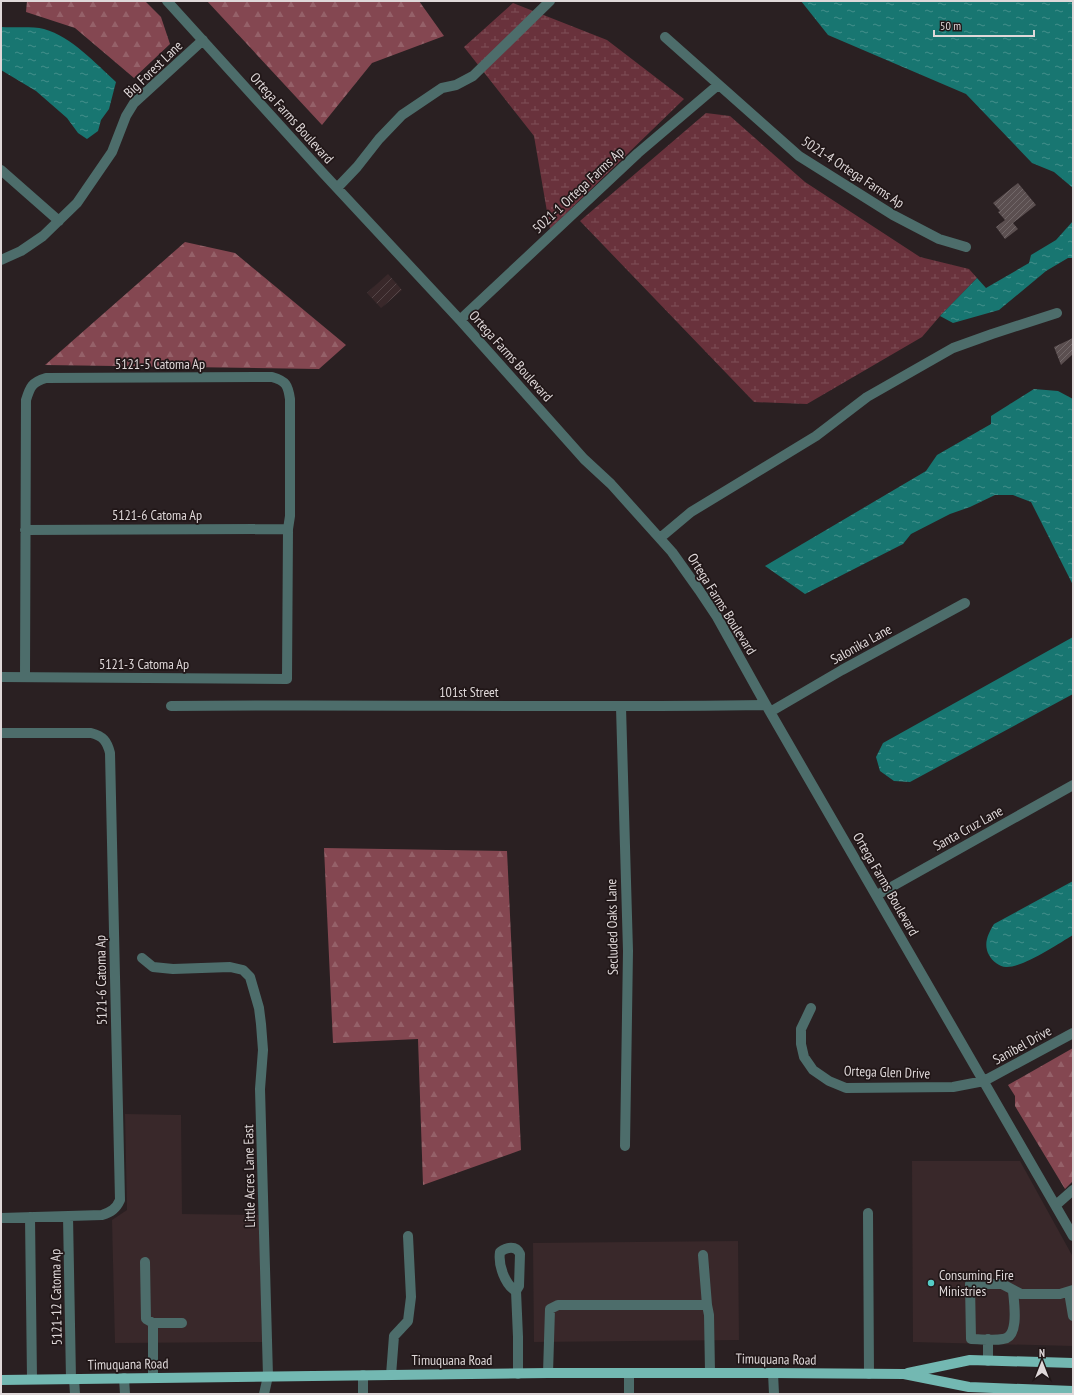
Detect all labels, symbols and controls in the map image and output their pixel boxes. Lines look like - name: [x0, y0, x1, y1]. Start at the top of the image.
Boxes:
- scale bar: [934, 12, 1034, 38]
- text: 50 m: [940, 18, 961, 33]
- street label: Big Forest Lane: [120, 36, 186, 101]
- street label: Ortega Farms Boulevard: [246, 69, 338, 167]
- street label: 5021-4 Ortega Farms Ap: [798, 132, 908, 212]
- street label: 5021-1 Ortega Farms Ap: [528, 143, 628, 237]
- street label: Ortega Farms Boulevard: [465, 307, 557, 405]
- street label: 5121-5 Catoma Ap: [115, 355, 205, 373]
- street label: 5121-6 Catoma Ap: [112, 506, 202, 524]
- street label: Ortega Farms Boulevard: [684, 550, 760, 658]
- street label: Salonika Lane: [827, 620, 895, 668]
- street label: 5121-3 Catoma Ap: [99, 655, 189, 673]
- street label: 101st Street: [439, 683, 499, 701]
- street label: Santa Cruz Lane: [930, 801, 1006, 855]
- street label: Ortega Farms Boulevard: [849, 829, 923, 939]
- street label: Secluded Oaks Lane: [602, 878, 622, 975]
- street label: 5121-6 Catoma Ap: [91, 935, 111, 1025]
- street label: Sanibel Drive: [990, 1021, 1055, 1068]
- street label: Ortega Glen Drive: [844, 1061, 931, 1083]
- street label: Little Acres Lane East: [239, 1124, 259, 1228]
- street label: 5121-12 Catoma Ap: [46, 1249, 66, 1345]
- place label: Consuming Fire Ministries: [939, 1266, 1014, 1300]
- marker: Consuming Fire Ministries: [926, 1278, 936, 1288]
- north arrow: [1022, 1343, 1062, 1383]
- text: N: [1039, 1346, 1045, 1360]
- street label: Timuquana Road: [735, 1349, 817, 1369]
- street label: Timuquana Road: [412, 1351, 492, 1369]
- street label: Timuquana Road: [87, 1354, 169, 1374]

